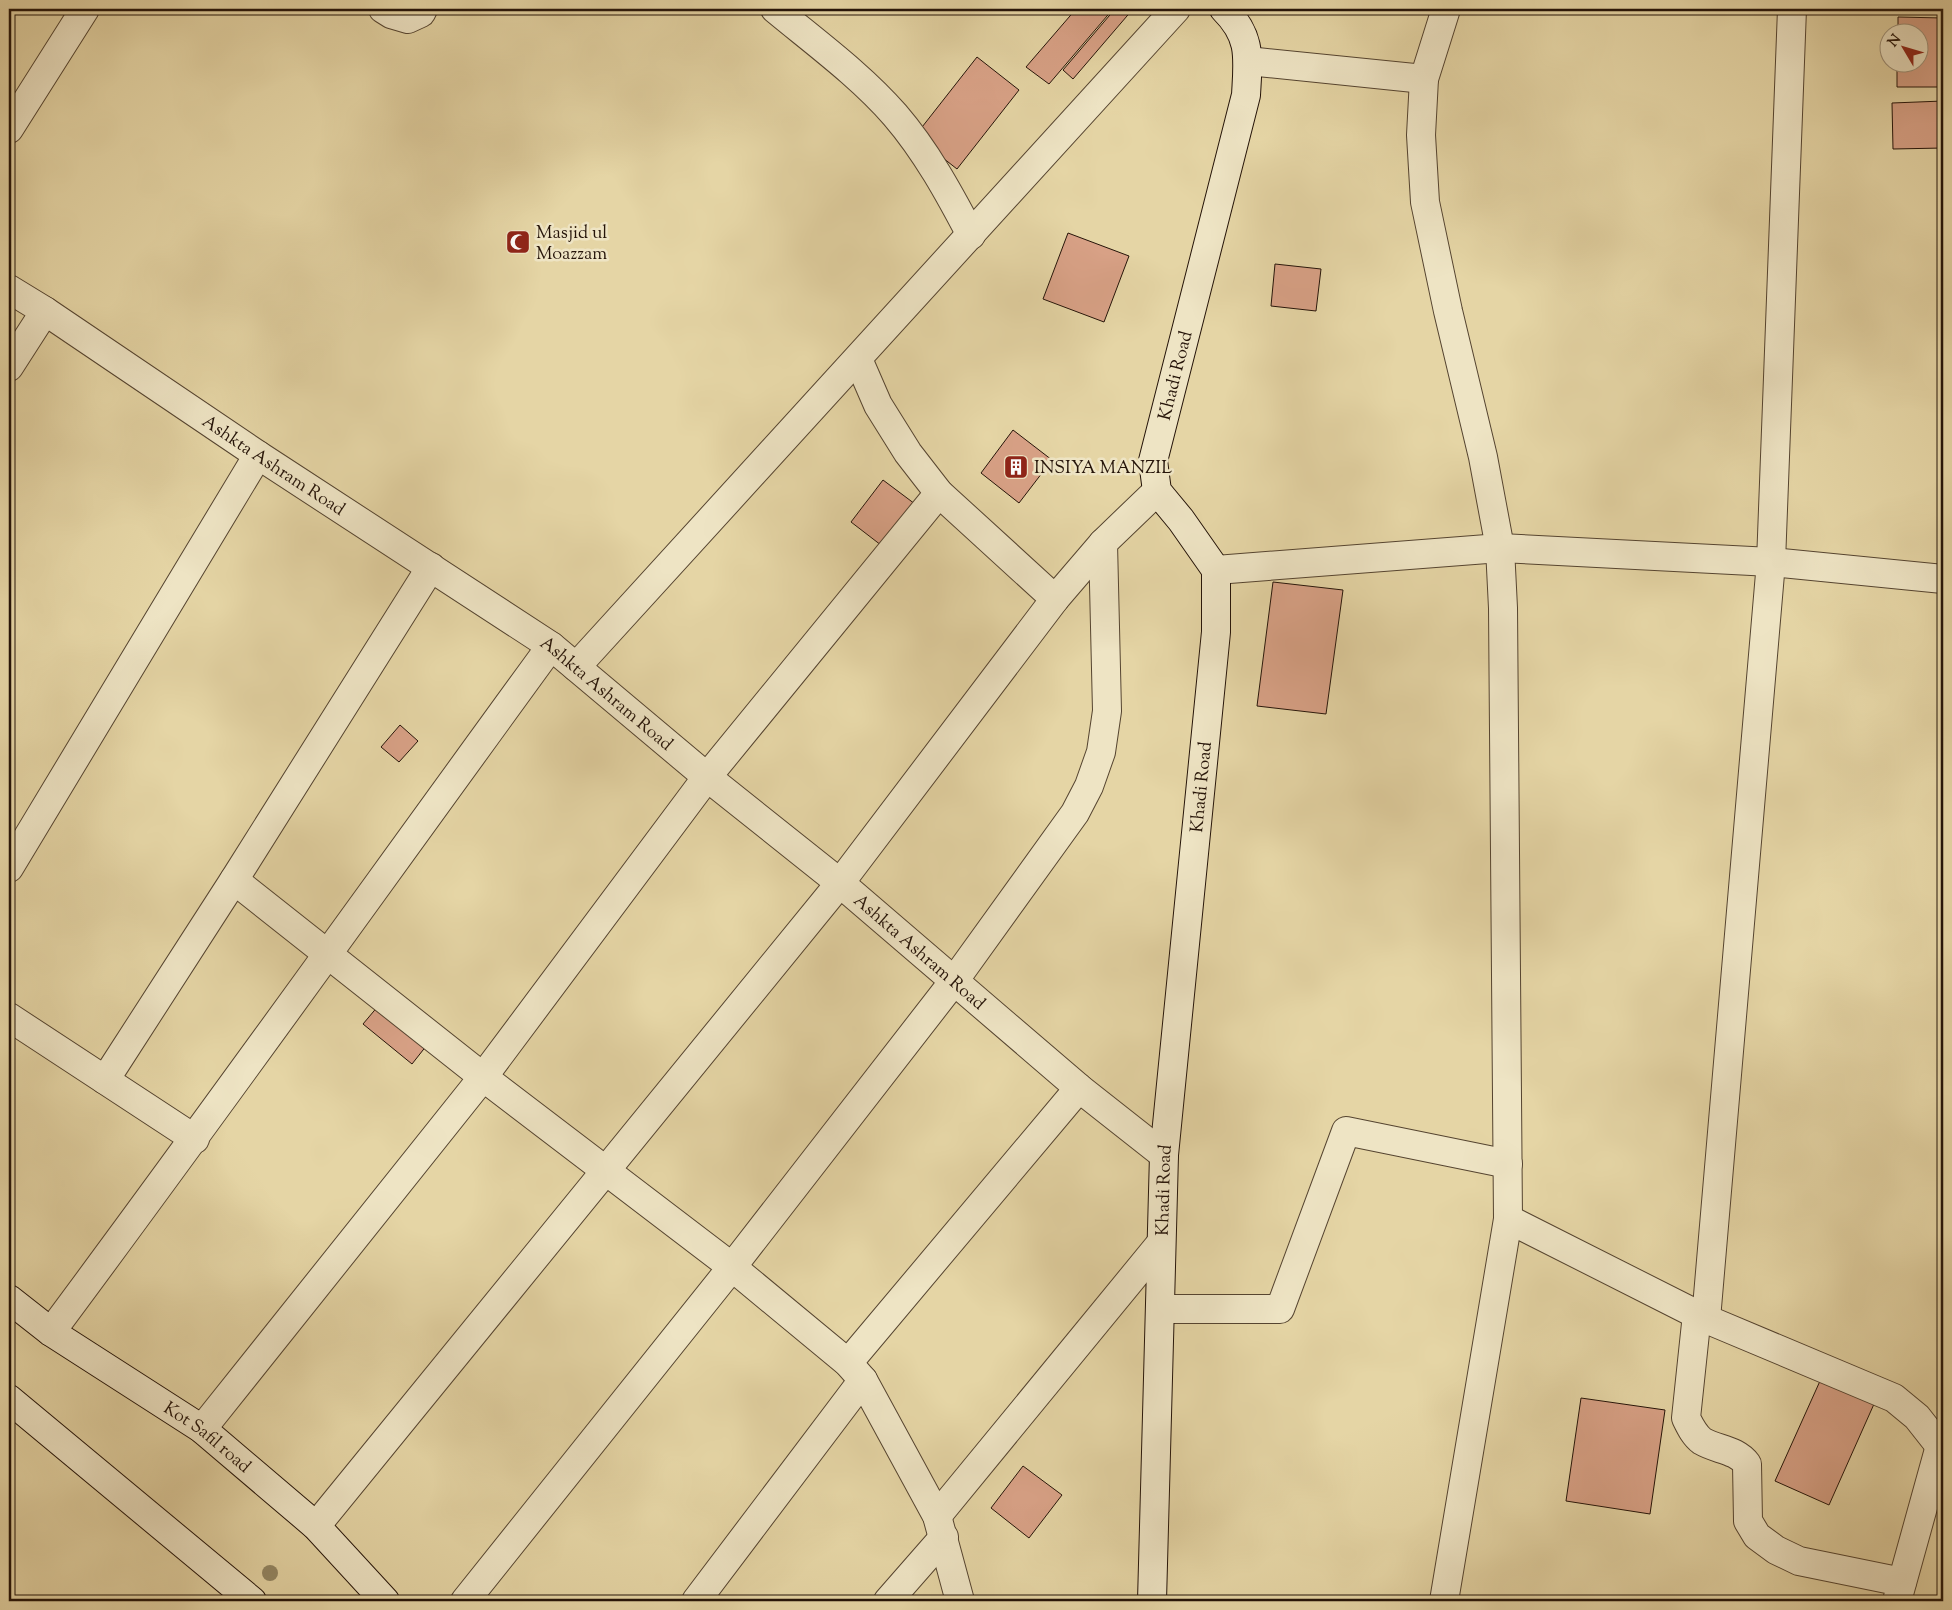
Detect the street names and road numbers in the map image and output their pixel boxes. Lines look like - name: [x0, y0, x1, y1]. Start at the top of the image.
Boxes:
- street label: Khadi Road: [1153, 328, 1201, 423]
- street label: Ashkta Ashram Road: [196, 410, 349, 523]
- street label: Ashkta Ashram Road: [534, 631, 678, 758]
- street label: Khadi Road: [1185, 740, 1220, 834]
- street label: Ashkta Ashram Road: [847, 889, 990, 1017]
- street label: Khadi Road: [1151, 1143, 1180, 1236]
- street label: Kot Safil road: [158, 1396, 256, 1480]

